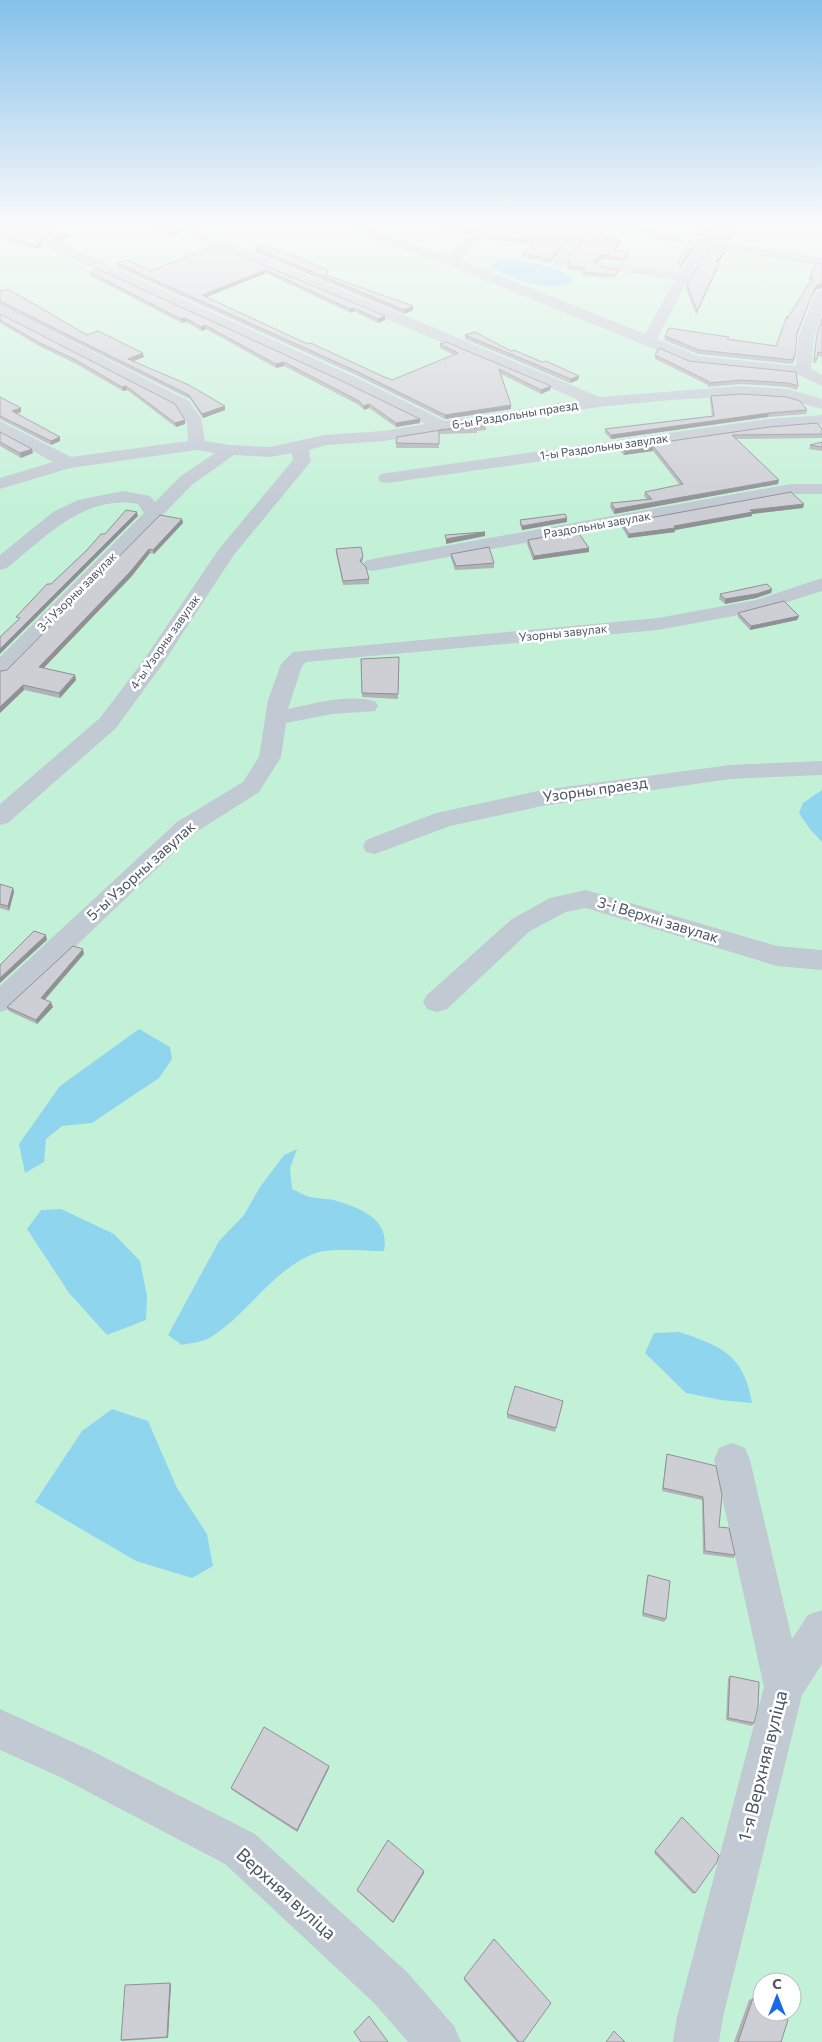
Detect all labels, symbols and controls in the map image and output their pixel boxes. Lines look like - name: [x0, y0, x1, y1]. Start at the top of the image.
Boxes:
- street label: 6-ы Раздольны праезд: [451, 397, 579, 431]
- street label: 1-ы Раздольны завулак: [539, 430, 670, 462]
- street label: Раздольны завулак: [542, 508, 652, 540]
- street label: 3-і Узорны завулак: [34, 548, 119, 634]
- street label: 4-ы Узорны завулак: [126, 591, 202, 691]
- street label: Узорны завулак: [518, 620, 608, 644]
- street label: Узорны праезд: [541, 773, 648, 805]
- street label: 5-ы Узорны завулак: [82, 817, 198, 924]
- street label: 3-і Верхні завулак: [596, 892, 721, 946]
- street label: 1-я Верхняя вуліца: [733, 1688, 791, 1843]
- street label: Верхняя вуліца: [232, 1843, 341, 1944]
- north arrow: [752, 1972, 802, 2022]
- text: С: [772, 1975, 782, 1992]

